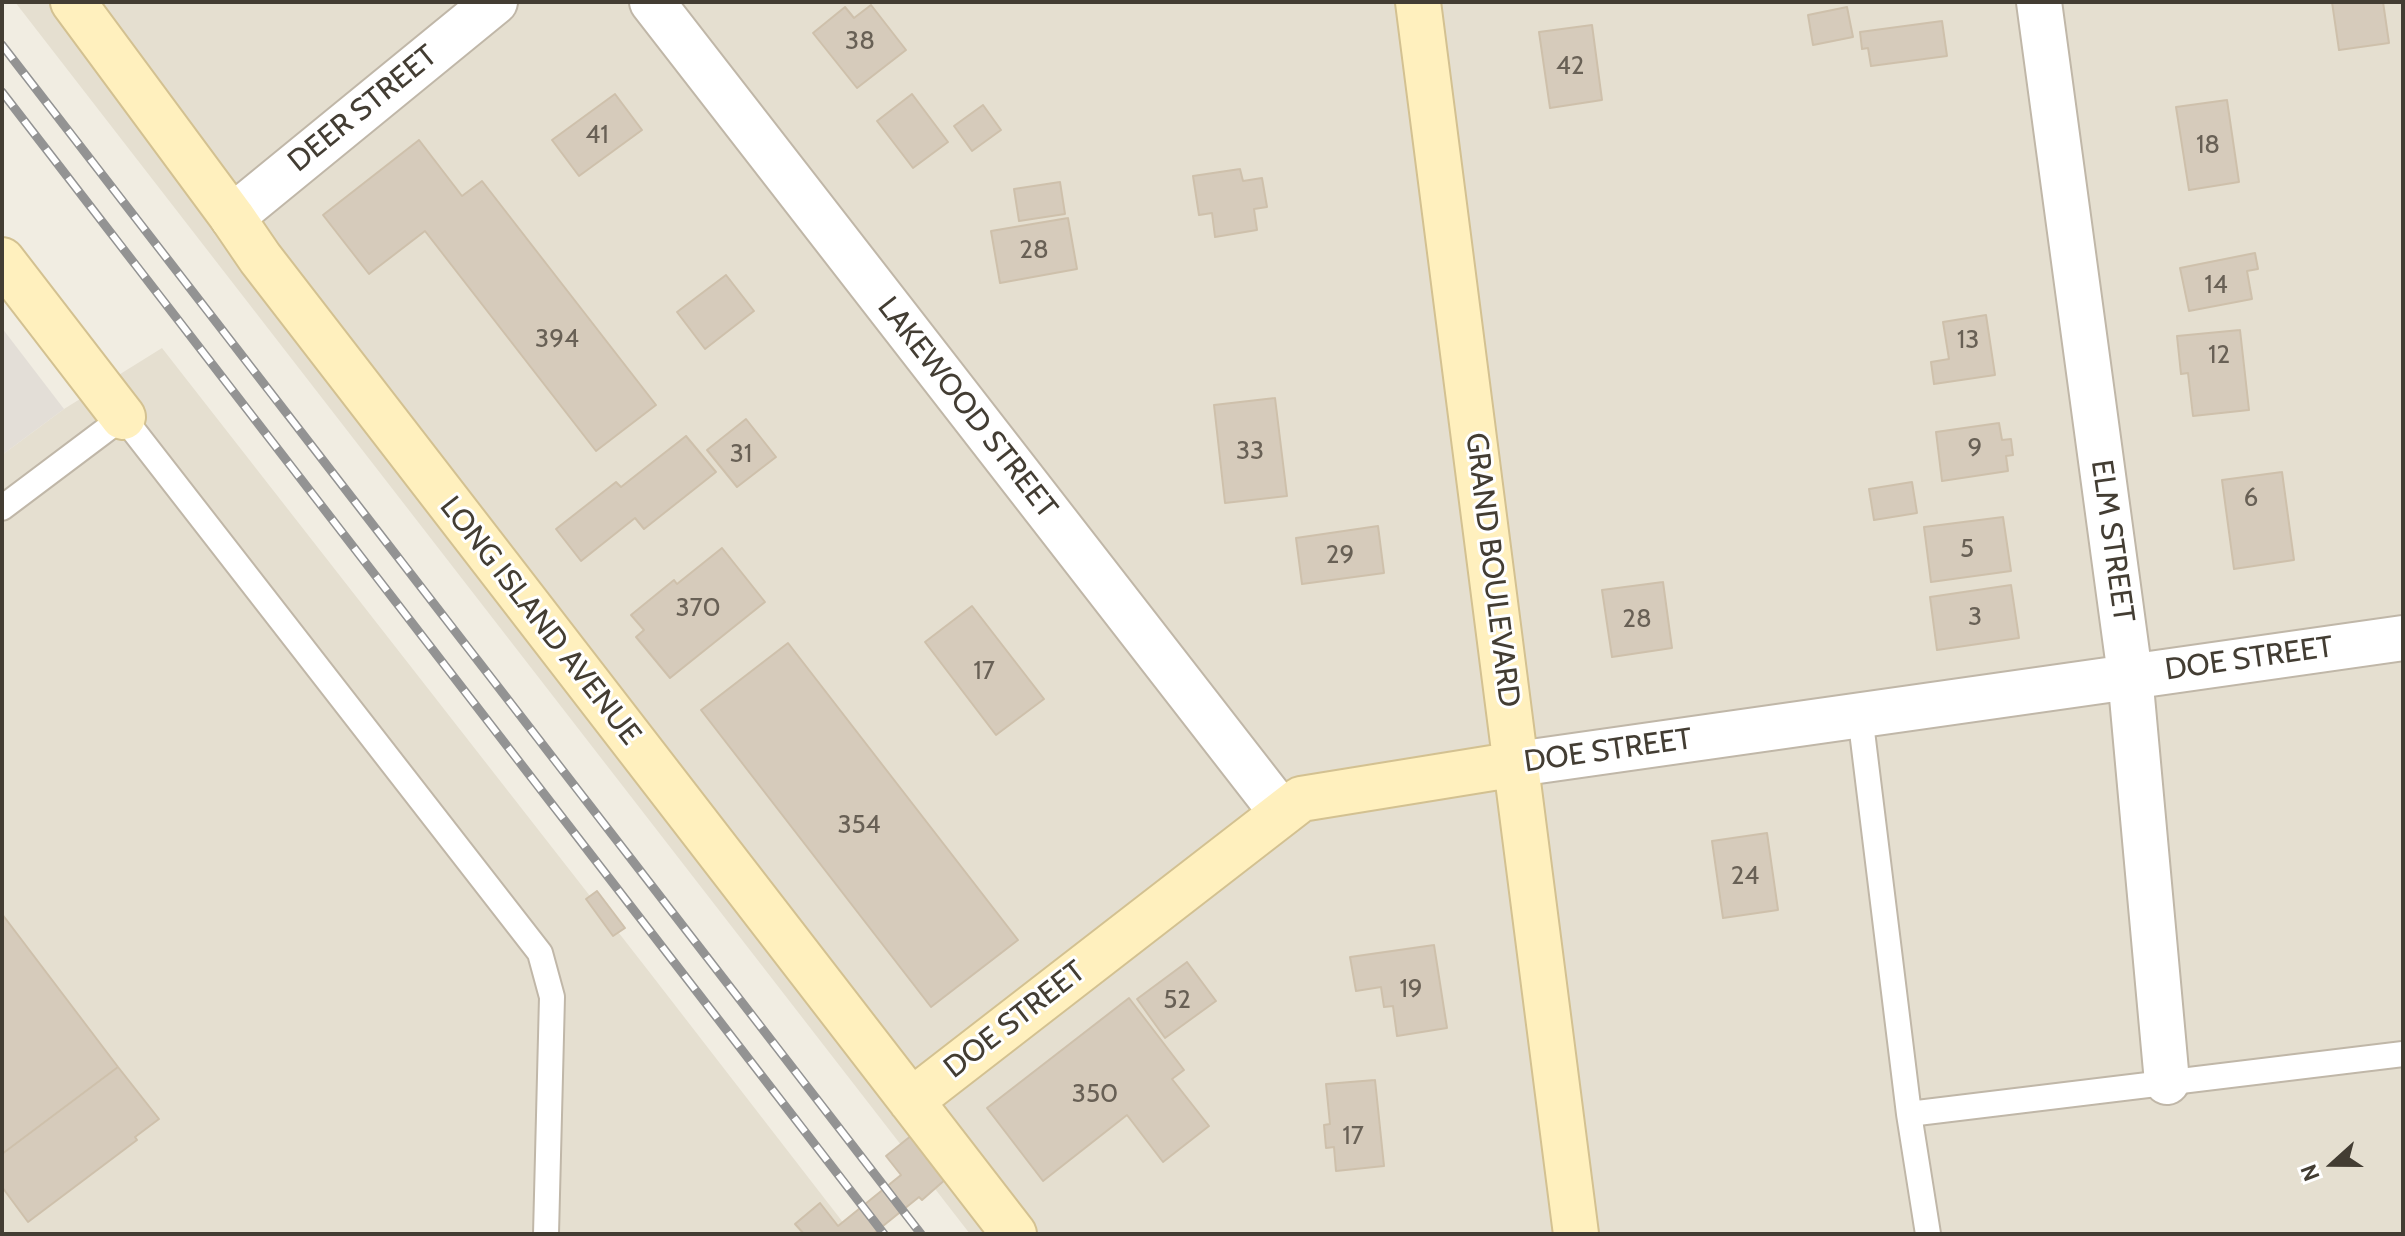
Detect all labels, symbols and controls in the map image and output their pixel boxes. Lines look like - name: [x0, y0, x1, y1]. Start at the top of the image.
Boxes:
- house number: 38: [845, 25, 875, 57]
- street label: DEER STREET: [281, 38, 445, 180]
- house number: 42: [1556, 50, 1584, 82]
- house number: 41: [585, 119, 609, 151]
- house number: 18: [2196, 129, 2220, 161]
- house number: 28: [1019, 234, 1049, 266]
- house number: 14: [2204, 269, 2228, 301]
- street label: LAKEWOOD STREET: [869, 290, 1065, 526]
- house number: 394: [535, 323, 579, 355]
- house number: 13: [1957, 324, 1979, 356]
- house number: 12: [2208, 339, 2230, 371]
- street label: GRAND BOULEVARD: [1457, 431, 1527, 709]
- house number: 9: [1968, 432, 1982, 464]
- house number: 33: [1236, 435, 1264, 467]
- house number: 31: [730, 438, 752, 470]
- street label: ELM STREET: [2083, 457, 2141, 625]
- house number: 6: [2244, 482, 2258, 514]
- street label: LONG ISLAND AVENUE: [432, 490, 648, 752]
- house number: 5: [1960, 533, 1974, 565]
- house number: 29: [1326, 539, 1354, 571]
- house number: 370: [675, 592, 721, 624]
- house number: 3: [1968, 601, 1982, 633]
- house number: 28: [1622, 603, 1652, 635]
- street label: DOE STREET: [2163, 629, 2335, 689]
- house number: 17: [973, 655, 995, 687]
- street label: DOE STREET: [1522, 721, 1694, 781]
- house number: 354: [837, 809, 881, 841]
- house number: 24: [1731, 860, 1759, 892]
- street label: DOE STREET: [937, 954, 1093, 1086]
- house number: 19: [1399, 973, 1423, 1005]
- house number: 52: [1163, 984, 1191, 1016]
- house number: 350: [1072, 1078, 1118, 1110]
- house number: 17: [1342, 1120, 1364, 1152]
- north arrow: [2293, 1124, 2373, 1204]
- text: N: [2295, 1161, 2326, 1185]

